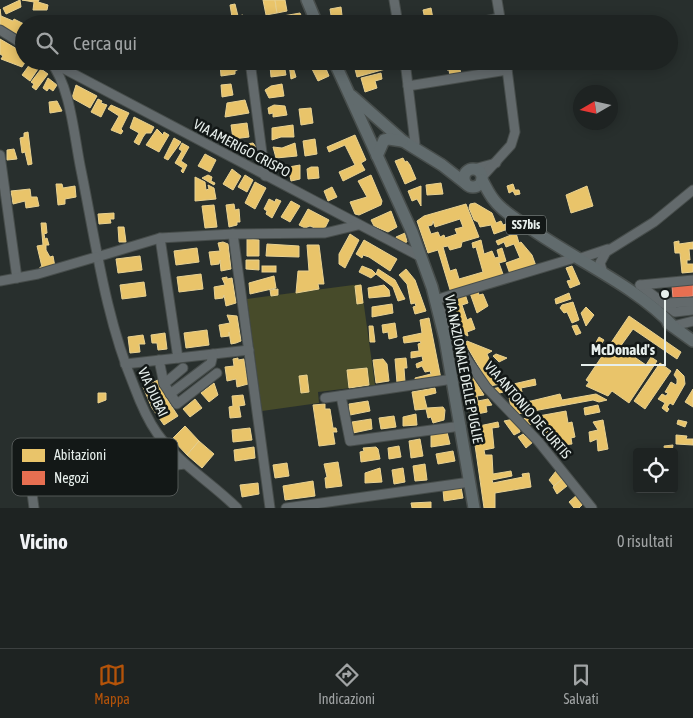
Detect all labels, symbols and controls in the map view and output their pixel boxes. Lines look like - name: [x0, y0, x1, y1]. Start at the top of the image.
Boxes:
- search box: [15, 15, 678, 70]
- icon: search: [33, 29, 61, 57]
- text: Cerca qui: [73, 32, 137, 54]
- north arrow: [573, 85, 618, 130]
- street label: VIA AMERIGO CRISPO: [191, 116, 293, 180]
- road number: SS7bis: [506, 216, 546, 234]
- street label: VIA NAZIONALE DELLE PUGLIE: [442, 293, 486, 445]
- callout: McDonald's: [581, 335, 665, 365]
- text: McDonald's: [591, 341, 656, 358]
- street label: VIA ANTONIO DE CURTIS: [482, 358, 575, 462]
- street label: VIA DUBAI: [135, 365, 171, 419]
- legend: [12, 438, 178, 496]
- text: Abitazioni: [54, 447, 106, 463]
- map controls: [633, 448, 678, 493]
- button: locate: [633, 448, 678, 493]
- text: Negozi: [54, 470, 89, 486]
- text: Vicino: [20, 529, 68, 553]
- text: 0 risultati: [617, 532, 673, 550]
- tab: Mappa: [94, 661, 130, 707]
- tab: Indicazioni: [318, 661, 375, 707]
- tab: Salvati: [563, 661, 599, 707]

